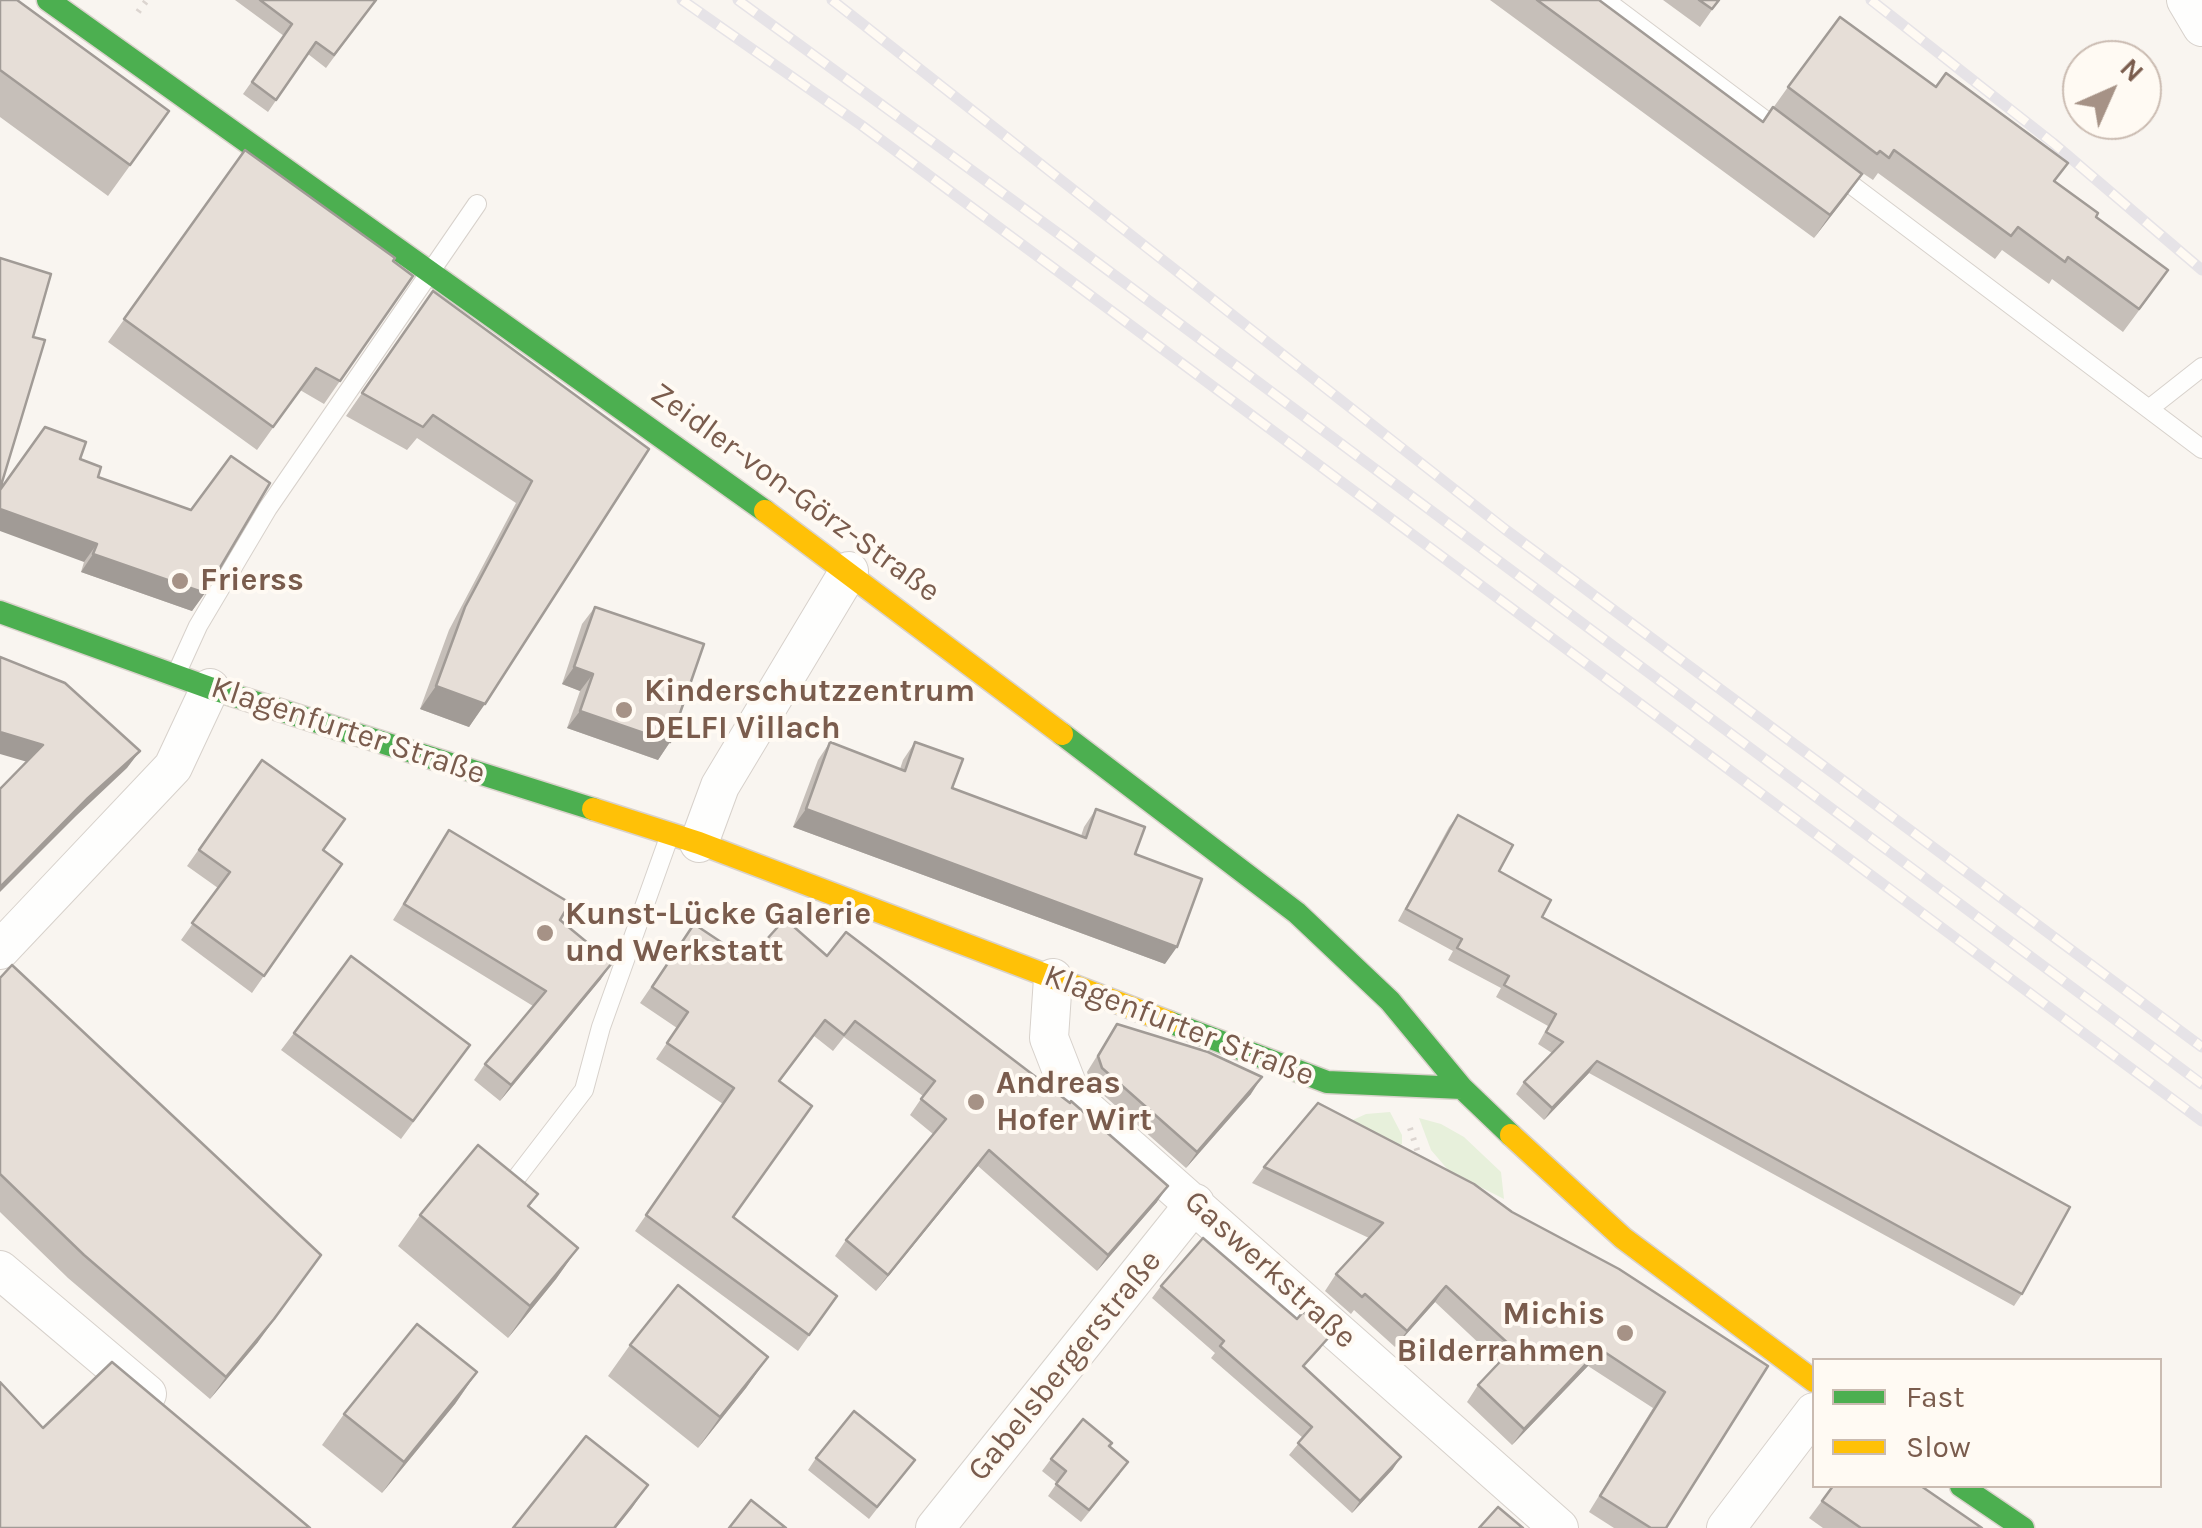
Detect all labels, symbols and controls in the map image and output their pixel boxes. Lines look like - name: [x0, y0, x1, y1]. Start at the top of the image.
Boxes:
- north arrow: [2062, 40, 2162, 140]
- text: N: [2113, 51, 2151, 89]
- street label: Zeidler-von-Görz-Straße: [643, 375, 947, 611]
- place label: Frierss: [200, 562, 304, 600]
- marker: Frierss: [169, 570, 191, 592]
- street label: Klagenfurter Straße: [206, 669, 490, 793]
- place label: Kinderschutzzentrum DELFI Villach: [644, 673, 975, 748]
- marker: Kinderschutzzentrum DELFI Villach: [613, 699, 635, 721]
- place label: Kunst-Lücke Galerie und Werkstatt: [565, 896, 871, 971]
- marker: Kunst-Lücke Galerie und Werkstatt: [534, 922, 556, 944]
- street label: Klagenfurter Straße: [1039, 957, 1319, 1095]
- place label: Andreas Hofer Wirt: [996, 1065, 1152, 1140]
- marker: Andreas Hofer Wirt: [965, 1091, 987, 1113]
- street label: Gaswerkstraße: [1176, 1183, 1364, 1357]
- street label: Gabelsbergerstraße: [960, 1243, 1170, 1489]
- place label: Michis Bilderrahmen: [1396, 1296, 1605, 1371]
- marker: Michis Bilderrahmen: [1614, 1322, 1636, 1344]
- legend: [1812, 1358, 2162, 1488]
- text: Fast: [1906, 1379, 1965, 1415]
- text: Slow: [1906, 1429, 1971, 1465]

